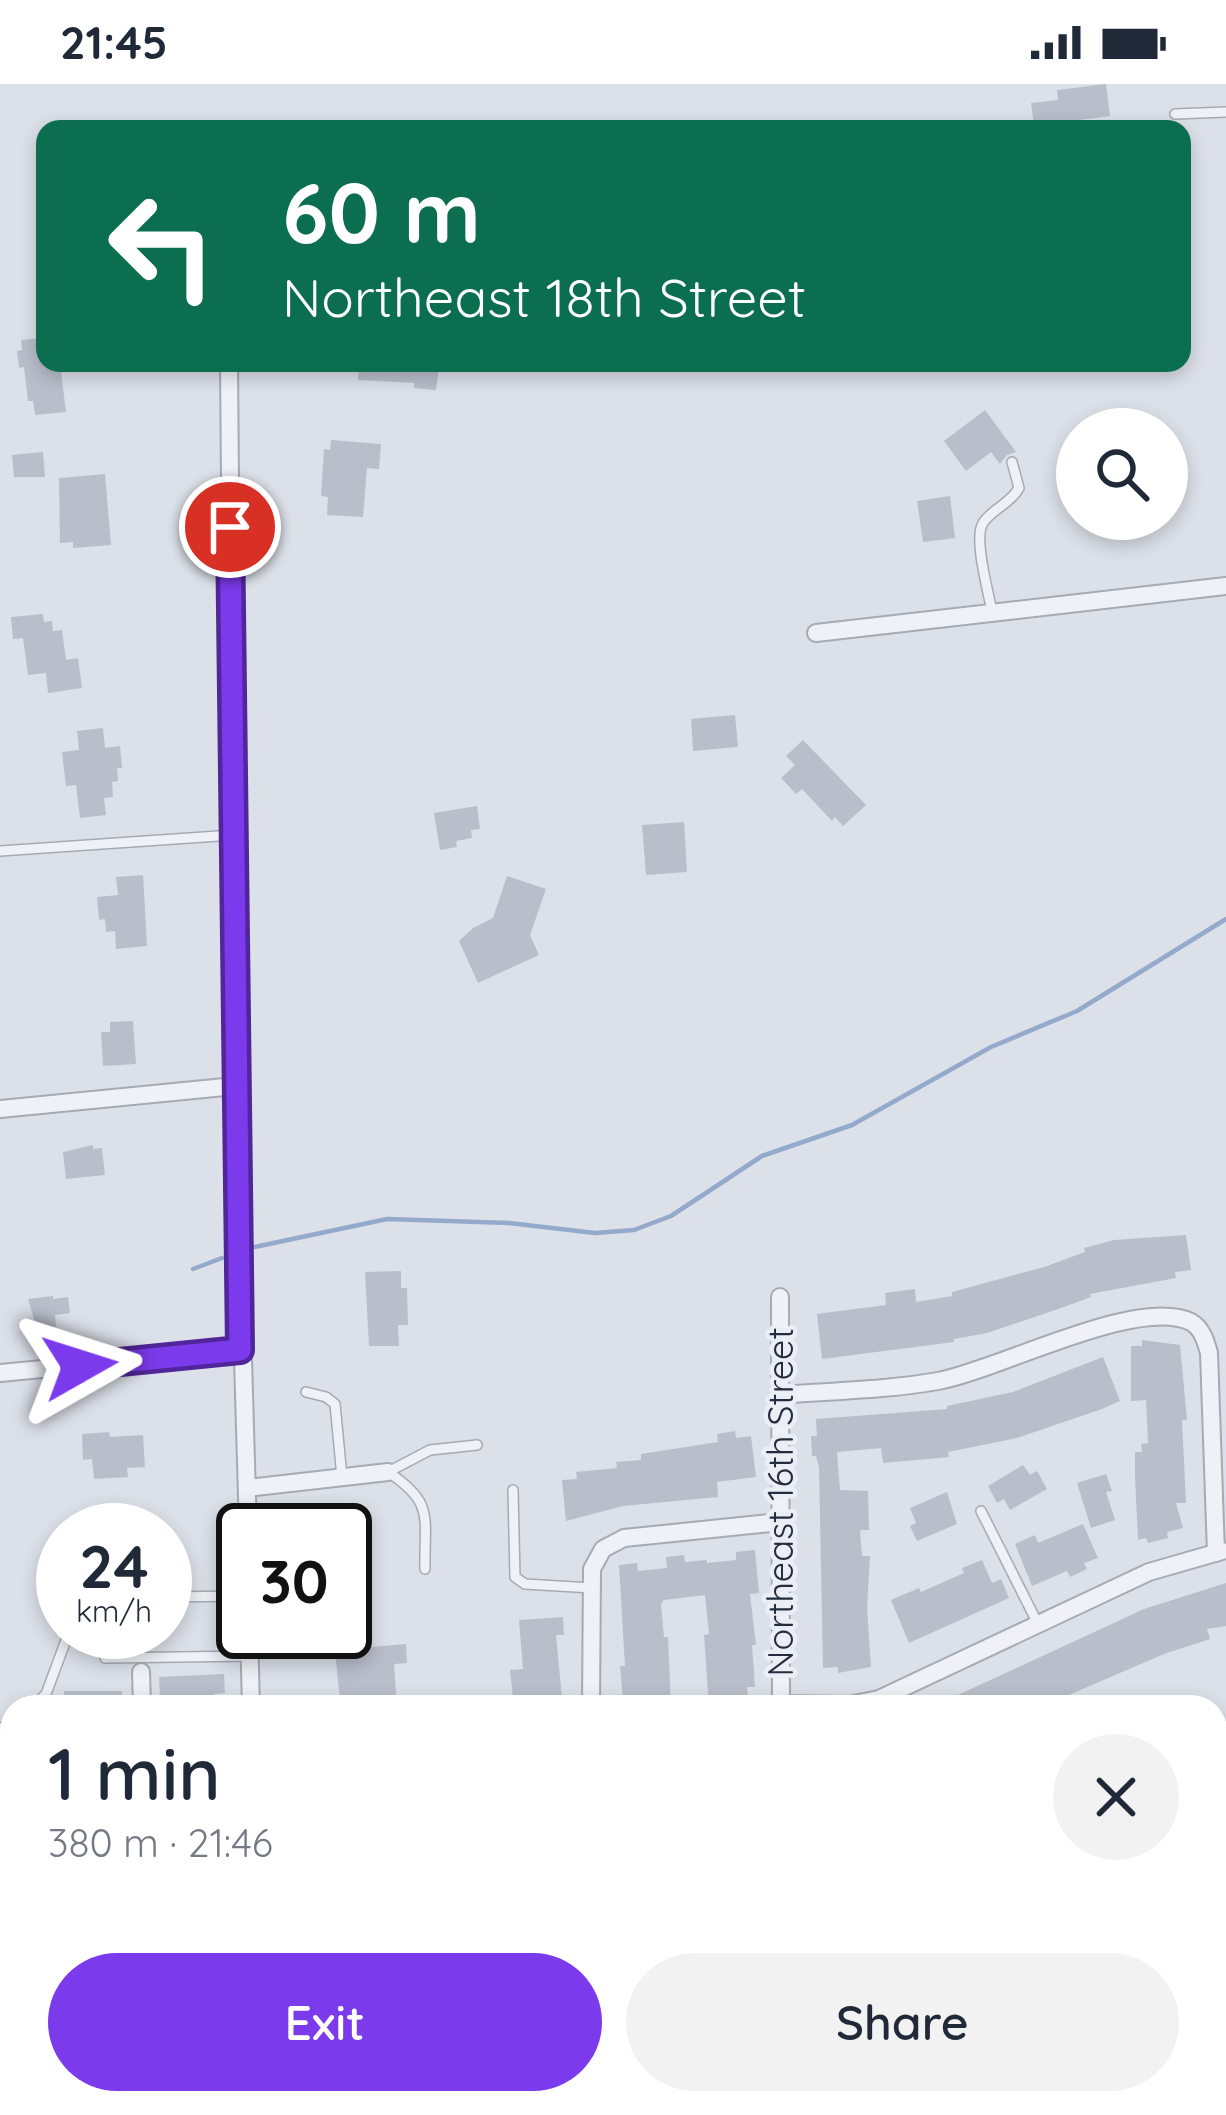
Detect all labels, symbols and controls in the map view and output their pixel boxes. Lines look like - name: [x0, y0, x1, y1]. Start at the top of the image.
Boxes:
- text: 21:45: [60, 14, 168, 70]
- text: 60 m: [282, 159, 481, 264]
- icon: left: [84, 168, 240, 324]
- text: Northeast 18th Street: [282, 263, 806, 331]
- map controls: [1056, 408, 1188, 540]
- button: search: [1056, 408, 1188, 540]
- pin: [179, 476, 281, 578]
- icon: arrive: [197, 494, 263, 560]
- position arrow: [17, 1303, 143, 1429]
- street label: Northeast 16th Street: [757, 1327, 802, 1677]
- speed limit sign: 30: [216, 1503, 372, 1659]
- text: 24: [79, 1528, 149, 1603]
- text: km/h: [76, 1592, 152, 1630]
- text: 1 min: [48, 1728, 221, 1818]
- button: close: [1053, 1734, 1179, 1860]
- text: 380 m · 21:46: [48, 1818, 273, 1867]
- button: Exit: [48, 1953, 602, 2091]
- button: Share: [626, 1953, 1179, 2091]

